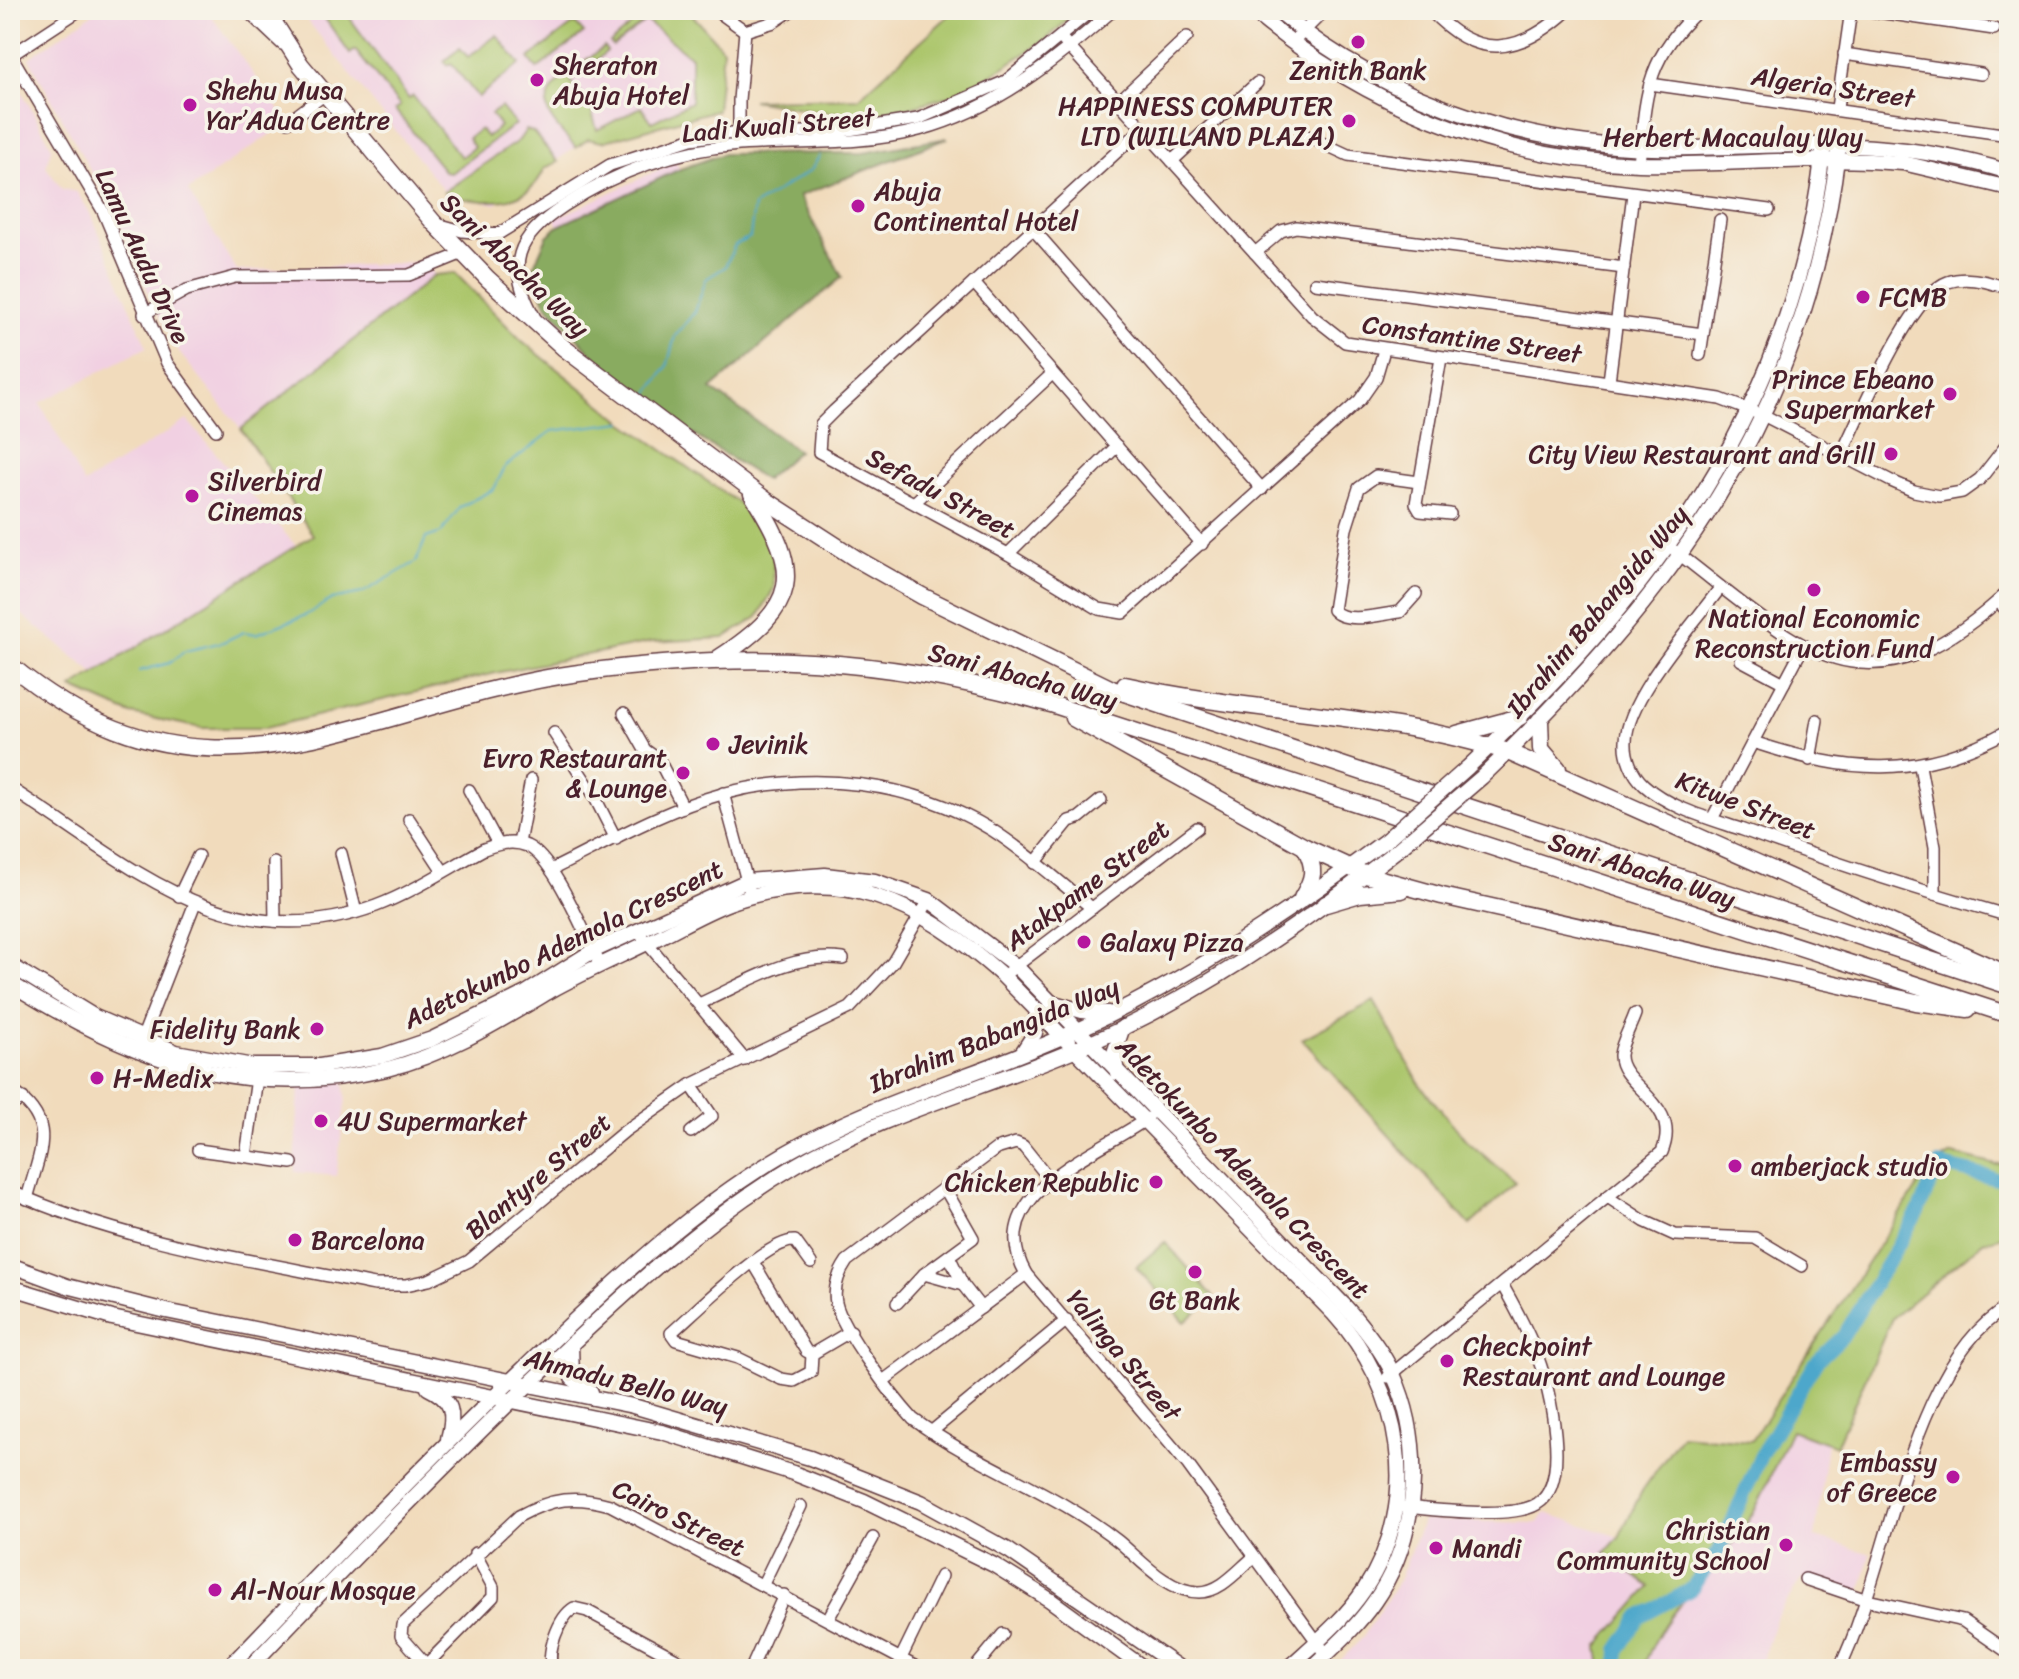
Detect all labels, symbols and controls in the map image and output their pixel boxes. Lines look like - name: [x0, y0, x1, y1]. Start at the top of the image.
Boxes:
- marker: Zenith Bank: [1349, 33, 1367, 51]
- place label: Sheraton Abuja Hotel: [552, 42, 690, 118]
- place label: Zenith Bank: [1289, 47, 1427, 93]
- street label: Algeria Street: [1748, 53, 1919, 121]
- place label: Shehu Musa Yar’Adua Centre: [206, 67, 390, 143]
- marker: Sheraton Abuja Hotel: [528, 71, 546, 89]
- place label: HAPPINESS COMPUTER LTD (WILLAND PLAZA): [1058, 83, 1335, 159]
- street label: Ladi Kwali Street: [680, 94, 878, 156]
- marker: Shehu Musa Yar’Adua Centre: [181, 96, 199, 114]
- marker: HAPPINESS COMPUTER LTD (WILLAND PLAZA): [1340, 112, 1358, 130]
- street label: Herbert Macaulay Way: [1603, 114, 1863, 160]
- street label: Lamu Audu Drive: [82, 161, 204, 352]
- place label: Abuja Continental Hotel: [873, 168, 1079, 244]
- street label: Sani Abacha Way: [429, 181, 601, 349]
- marker: Abuja Continental Hotel: [849, 197, 867, 215]
- place label: FCMB: [1879, 274, 1947, 320]
- marker: FCMB: [1854, 288, 1872, 306]
- street label: Constantine Street: [1360, 301, 1586, 377]
- place label: Prince Ebeano Supermarket: [1772, 356, 1936, 432]
- marker: Prince Ebeano Supermarket: [1941, 385, 1959, 403]
- place label: City View Restaurant and Grill: [1529, 431, 1876, 477]
- street label: Sefadu Street: [858, 434, 1024, 552]
- marker: City View Restaurant and Grill: [1882, 445, 1900, 463]
- place label: Silverbird Cinemas: [208, 458, 323, 534]
- marker: Silverbird Cinemas: [183, 487, 201, 505]
- street label: Ibrahim Babangida Way: [1493, 494, 1701, 729]
- marker: National Economic Reconstruction Fund: [1805, 581, 1823, 599]
- place label: National Economic Reconstruction Fund: [1695, 595, 1935, 671]
- street label: Sani Abacha Way: [923, 629, 1123, 723]
- place label: Jevinik: [728, 721, 809, 767]
- place label: Evro Restaurant & Lounge: [483, 735, 667, 811]
- marker: Jevinik: [704, 735, 722, 753]
- street label: Kitwe Street: [1669, 757, 1823, 853]
- marker: Evro Restaurant & Lounge: [674, 764, 692, 782]
- street label: Atakpame Street: [993, 807, 1180, 963]
- street label: Sani Abacha Way: [1542, 818, 1742, 922]
- street label: Adetokunbo Ademola Crescent: [394, 846, 731, 1042]
- place label: Galaxy Pizza: [1100, 919, 1244, 965]
- marker: Galaxy Pizza: [1075, 933, 1093, 951]
- street label: Ibrahim Babangida Way: [861, 963, 1127, 1107]
- place label: Fidelity Bank: [150, 1006, 301, 1052]
- marker: Fidelity Bank: [308, 1020, 326, 1038]
- street label: Adetokunbo Ademola Crescent: [1104, 1025, 1382, 1310]
- place label: H-Medix: [113, 1055, 214, 1101]
- marker: H-Medix: [88, 1069, 106, 1087]
- place label: 4U Supermarket: [337, 1098, 528, 1144]
- street label: Blantyre Street: [454, 1100, 622, 1252]
- marker: 4U Supermarket: [312, 1112, 330, 1130]
- place label: amberjack studio: [1751, 1143, 1948, 1189]
- marker: amberjack studio: [1726, 1157, 1744, 1175]
- place label: Chicken Republic: [945, 1159, 1140, 1205]
- marker: Chicken Republic: [1147, 1173, 1165, 1191]
- place label: Barcelona: [311, 1217, 425, 1263]
- marker: Barcelona: [286, 1231, 304, 1249]
- marker: Gt Bank: [1186, 1263, 1204, 1281]
- place label: Gt Bank: [1149, 1277, 1241, 1323]
- street label: Yalinga Street: [1054, 1278, 1195, 1433]
- place label: Checkpoint Restaurant and Lounge: [1463, 1323, 1725, 1399]
- street label: Ahmadu Bello Way: [518, 1334, 733, 1430]
- marker: Checkpoint Restaurant and Lounge: [1438, 1352, 1456, 1370]
- place label: Embassy of Greece: [1826, 1439, 1938, 1515]
- street label: Cairo Street: [605, 1466, 753, 1570]
- marker: Embassy of Greece: [1944, 1468, 1962, 1486]
- place label: Christian Community School: [1557, 1507, 1771, 1583]
- place label: Mandi: [1452, 1525, 1522, 1571]
- marker: Christian Community School: [1777, 1536, 1795, 1554]
- marker: Mandi: [1427, 1539, 1445, 1557]
- place label: Al-Nour Mosque: [230, 1567, 416, 1613]
- marker: Al-Nour Mosque: [206, 1581, 224, 1599]

